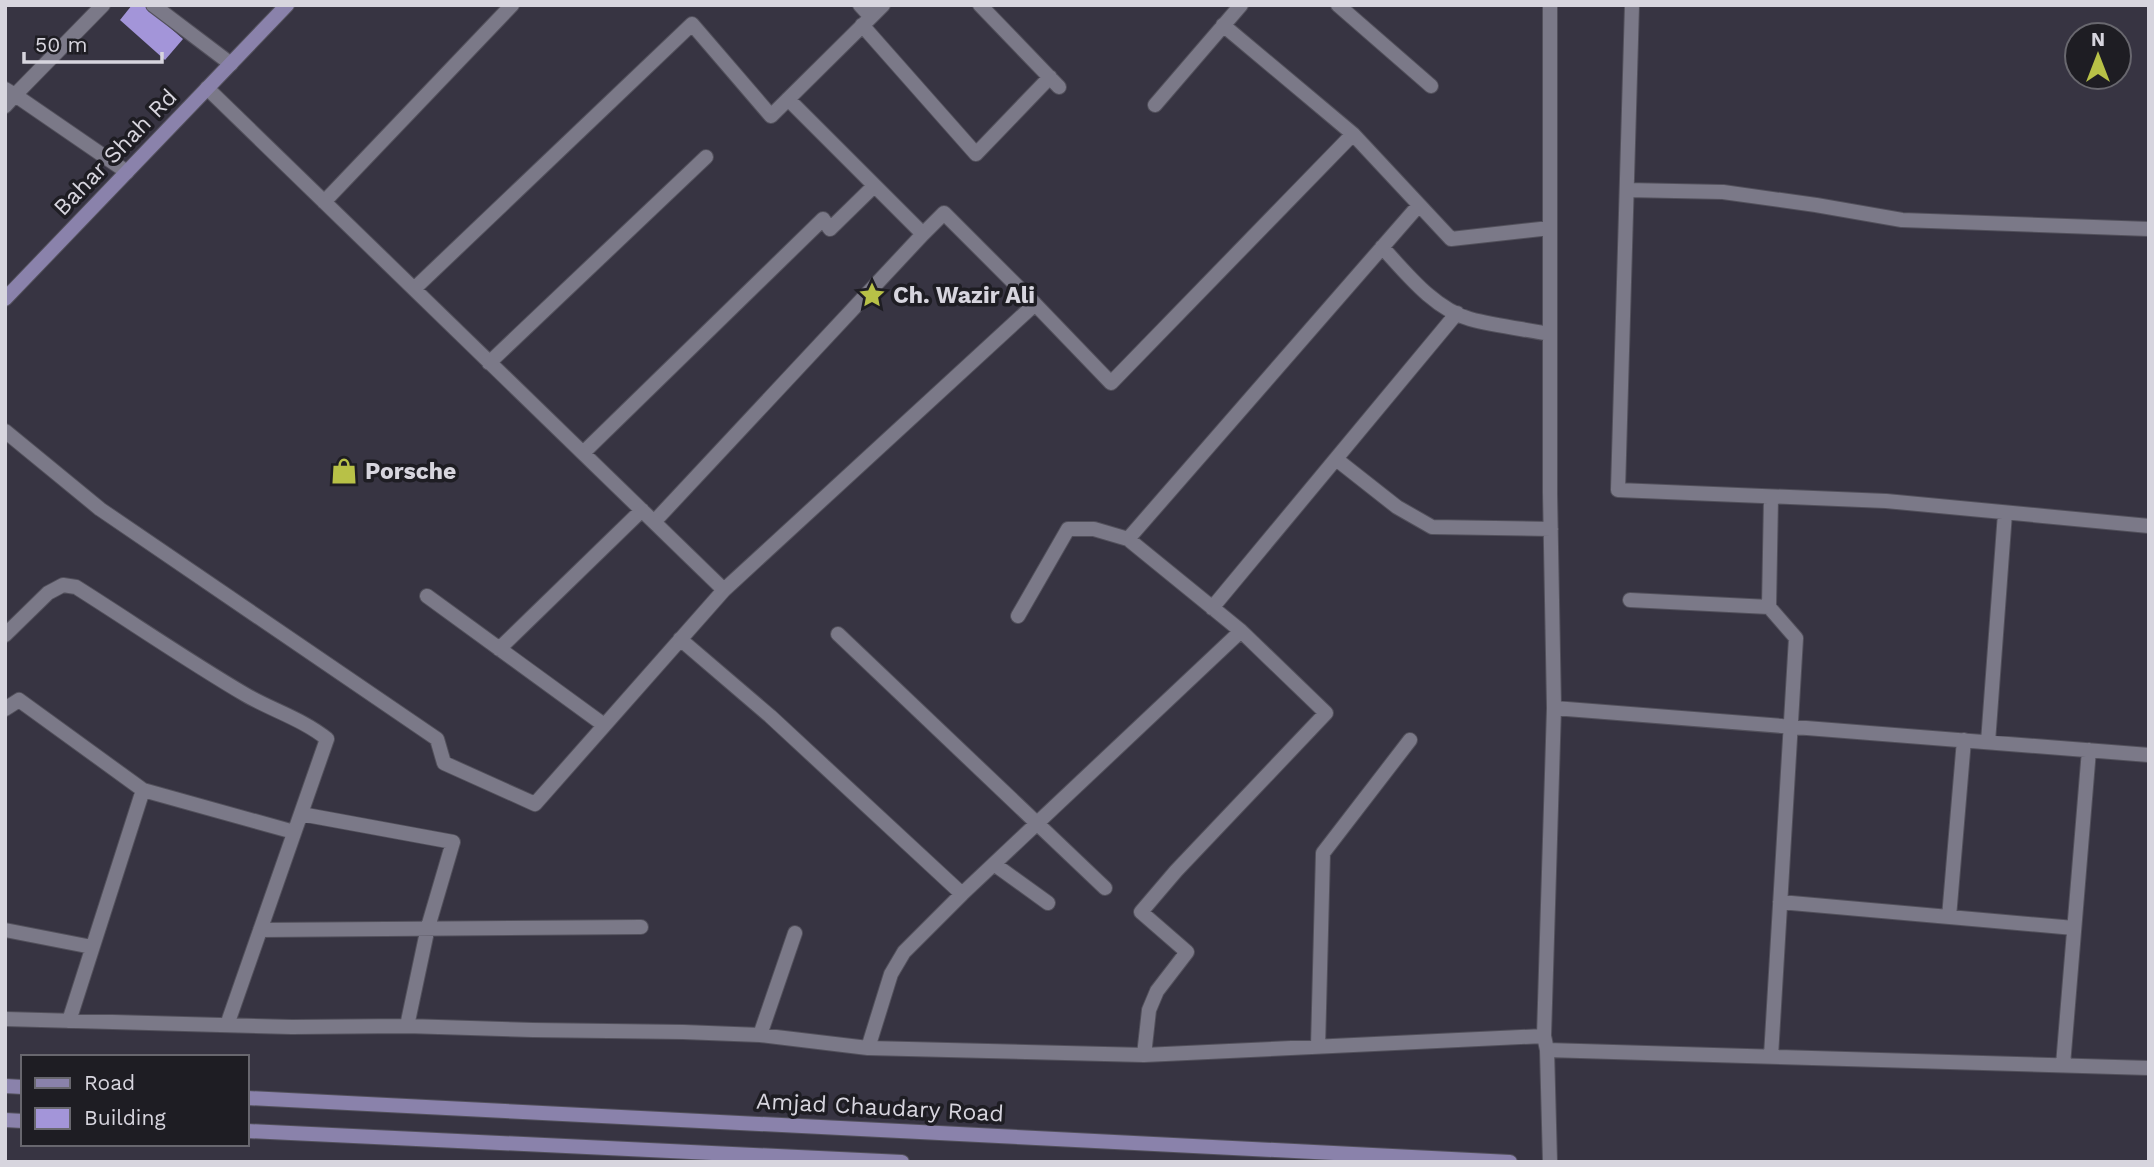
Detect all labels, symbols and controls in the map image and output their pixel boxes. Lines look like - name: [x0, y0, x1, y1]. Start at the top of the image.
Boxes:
- scale bar: [24, 21, 163, 65]
- north arrow: [2063, 21, 2133, 91]
- text: N: [2091, 28, 2105, 51]
- text: 50 m: [35, 32, 87, 57]
- street label: Bahar Shah Rd: [48, 83, 183, 221]
- place icon: Ch. Wazir Ali: [857, 280, 887, 310]
- place label: Ch. Wazir Ali: [893, 282, 1035, 309]
- shop icon: Porsche: [329, 456, 359, 486]
- place label: Porsche: [365, 458, 456, 485]
- legend: [21, 1055, 248, 1146]
- text: Road: [84, 1070, 135, 1095]
- street label: Amjad Chaudary Road: [756, 1088, 1004, 1127]
- text: Building: [84, 1105, 166, 1130]

